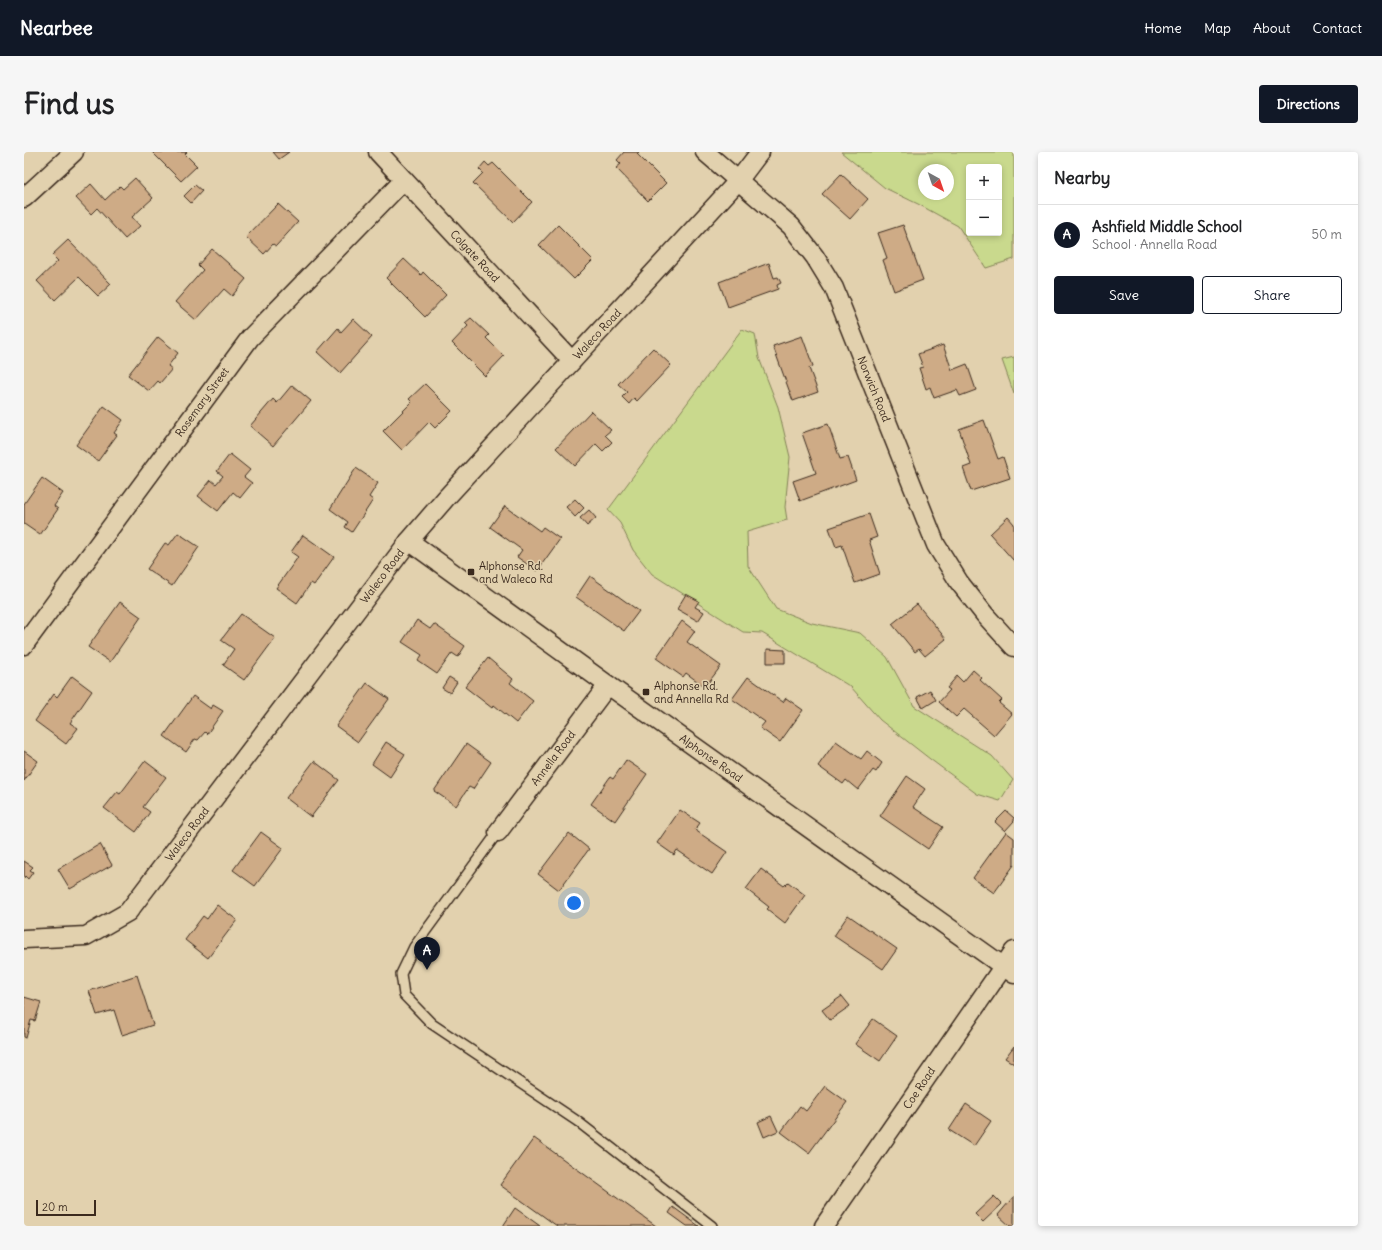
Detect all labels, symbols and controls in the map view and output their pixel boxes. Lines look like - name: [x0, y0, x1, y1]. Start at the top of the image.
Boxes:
- text: Nearbee: [20, 16, 93, 40]
- text: Home: [1144, 19, 1182, 37]
- text: Map: [1204, 19, 1231, 37]
- text: About: [1253, 19, 1291, 37]
- text: Contact: [1313, 19, 1362, 37]
- button: Directions: [1259, 85, 1358, 123]
- text: Find us: [24, 86, 115, 122]
- north arrow: [918, 164, 954, 200]
- map controls: [966, 164, 1002, 236]
- button: +: [966, 164, 1002, 200]
- text: Nearby: [1054, 167, 1110, 189]
- button: −: [966, 200, 1002, 236]
- text: Ashfield Middle School: [1092, 217, 1242, 236]
- text: A: [1063, 226, 1071, 243]
- text: 50 m: [1311, 226, 1342, 243]
- street label: Colgate Road: [447, 227, 503, 285]
- text: School · Annella Road: [1092, 236, 1217, 253]
- button: Save: [1054, 276, 1194, 314]
- button: Share: [1202, 276, 1342, 314]
- street label: Waleco Road: [570, 305, 624, 362]
- street label: Norwich Road: [854, 354, 894, 424]
- street label: Rosemary Street: [172, 364, 232, 440]
- street label: Waleco Road: [357, 546, 407, 606]
- place label: Alphonse Rd. and Waleco Rd: [479, 559, 553, 586]
- marker: Alphonse Rd. and Waleco Rd: [466, 567, 476, 577]
- place label: Alphonse Rd. and Annella Rd: [654, 679, 729, 706]
- marker: Alphonse Rd. and Annella Rd: [641, 687, 651, 697]
- street label: Annella Road: [528, 727, 579, 788]
- street label: Alphonse Road: [677, 731, 746, 785]
- street label: Waleco Road: [162, 804, 212, 864]
- your location: [564, 893, 584, 913]
- pin: A: [414, 937, 440, 970]
- street label: Coe Road: [900, 1064, 938, 1112]
- scale bar: [36, 1198, 96, 1217]
- text: 20 m: [42, 1200, 68, 1214]

